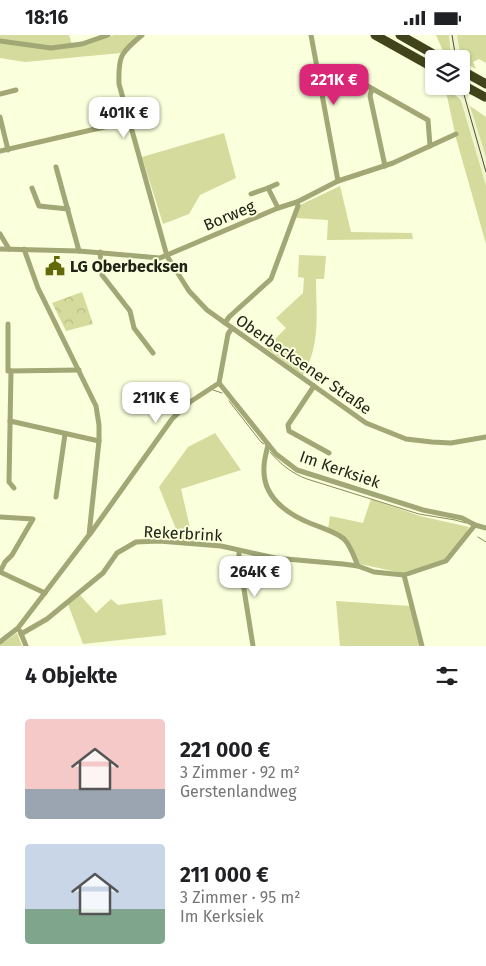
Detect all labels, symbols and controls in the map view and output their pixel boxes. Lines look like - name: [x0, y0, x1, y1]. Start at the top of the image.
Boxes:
- text: 18:16: [25, 6, 68, 29]
- map controls: [425, 50, 470, 95]
- button: layers: [425, 50, 470, 95]
- pin: 221K €: [293, 63, 375, 106]
- text: 221K €: [311, 70, 358, 89]
- pin: 401K €: [83, 97, 165, 139]
- text: 401K €: [100, 103, 148, 122]
- street label: Borweg: [201, 196, 258, 235]
- public building icon: LG Oberbecksen: [44, 255, 66, 277]
- place label: LG Oberbecksen: [70, 257, 188, 276]
- street label: Oberbecksener Straße: [232, 310, 375, 418]
- pin: 211K €: [115, 381, 197, 424]
- text: 211K €: [133, 388, 179, 407]
- street label: Im Kerksiek: [297, 447, 383, 492]
- street label: Rekerbrink: [143, 522, 224, 545]
- pin: 264K €: [214, 555, 296, 598]
- text: 264K €: [230, 562, 280, 581]
- icon: filters: [433, 662, 461, 690]
- text: 4 Objekte: [25, 663, 117, 689]
- text: 221 000 €: [180, 737, 270, 763]
- icon: home: [65, 739, 125, 799]
- text: 3 Zimmer · 92 m²: [180, 763, 300, 782]
- text: Gerstenlandweg: [180, 782, 297, 801]
- text: 211 000 €: [180, 862, 269, 888]
- icon: home: [65, 864, 125, 924]
- text: 3 Zimmer · 95 m²: [180, 888, 300, 907]
- text: Im Kerksiek: [180, 907, 264, 926]

